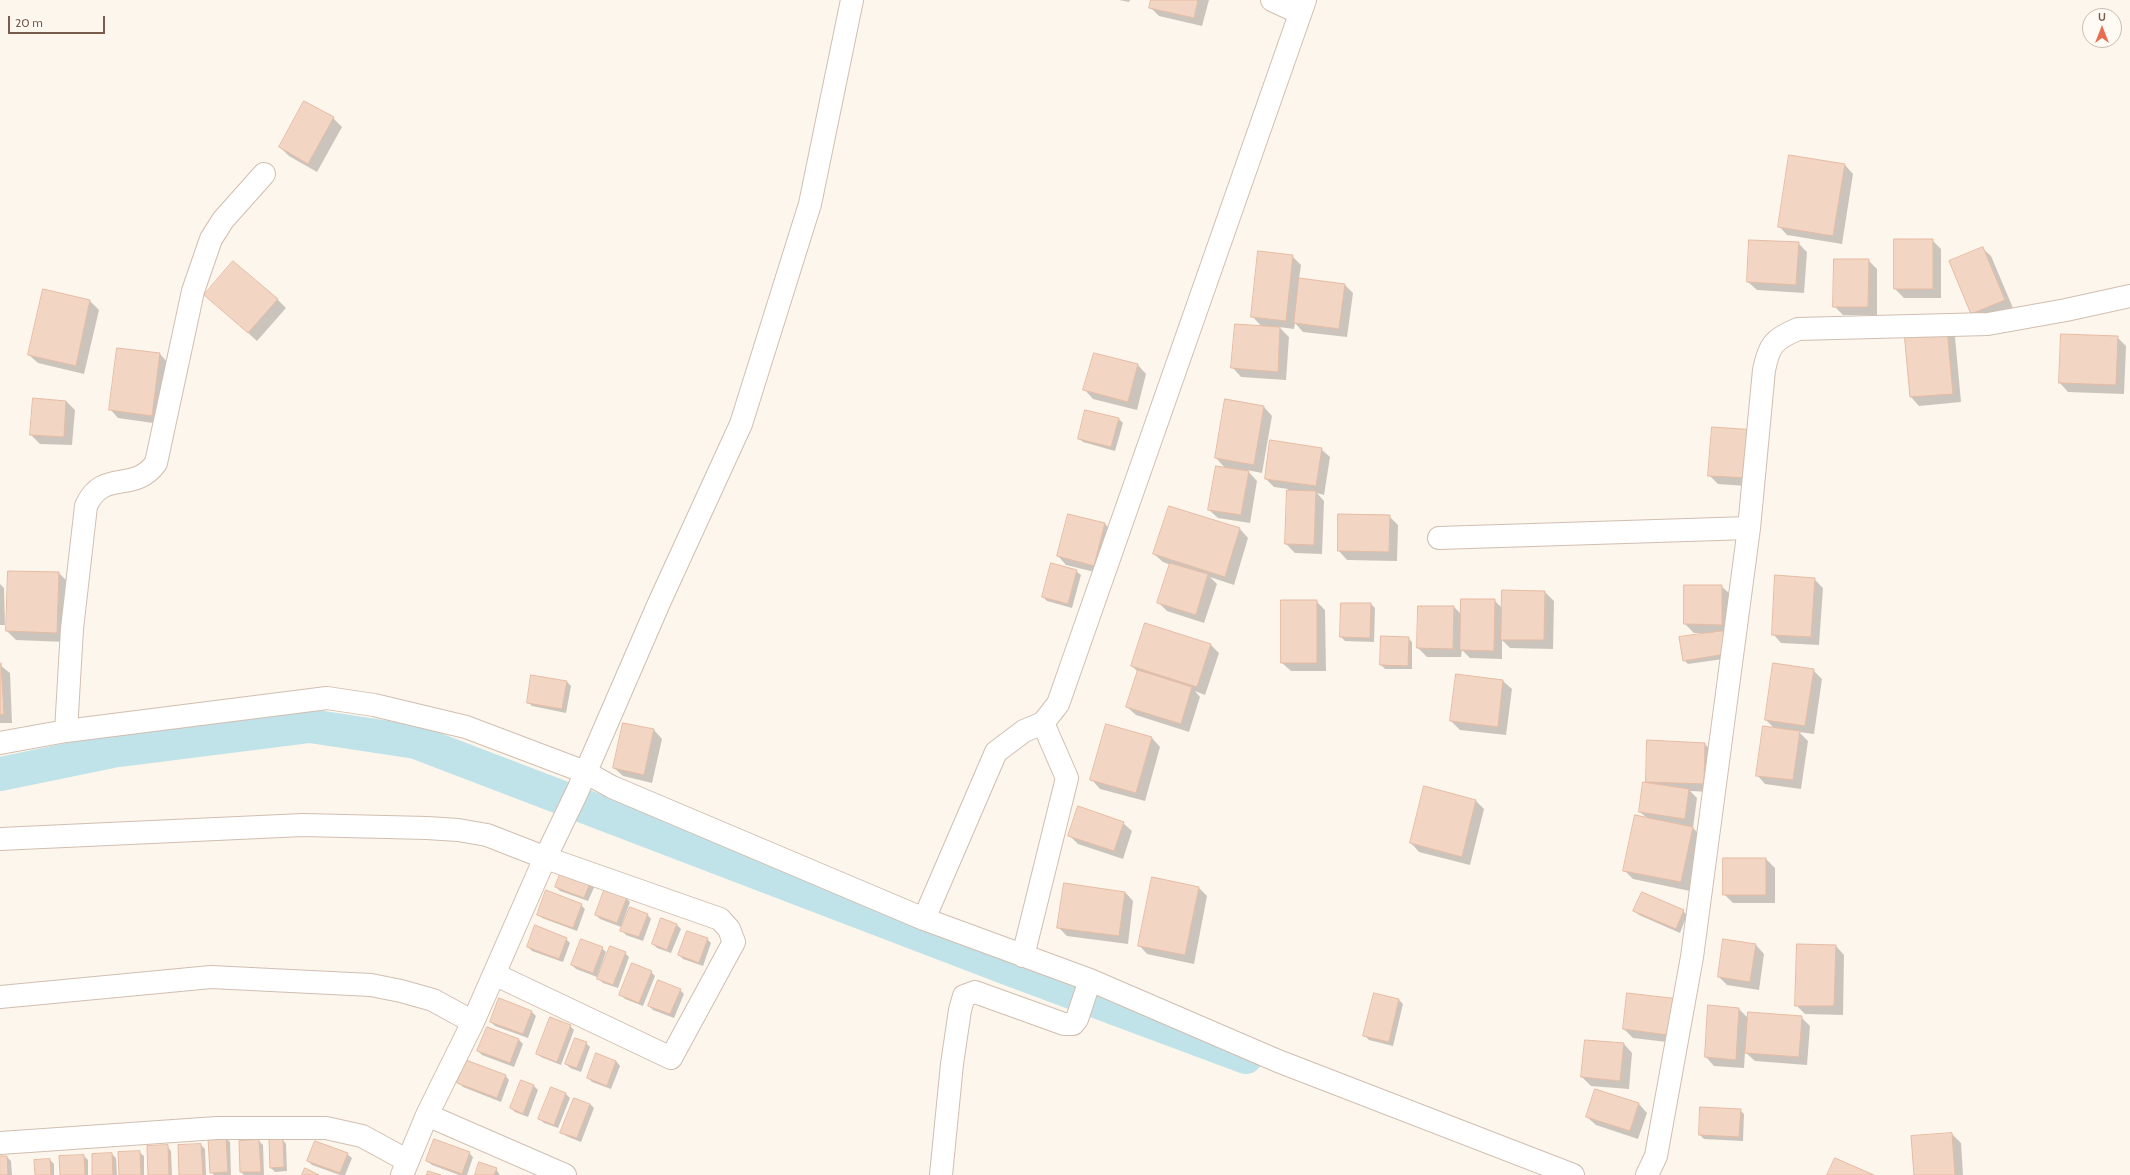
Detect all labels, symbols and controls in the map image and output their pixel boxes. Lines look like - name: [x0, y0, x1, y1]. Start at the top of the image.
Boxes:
- scale bar: [10, 8, 107, 34]
- north arrow: [2082, 8, 2122, 48]
- text: U: [2098, 10, 2106, 24]
- text: 20 m: [15, 15, 43, 30]

